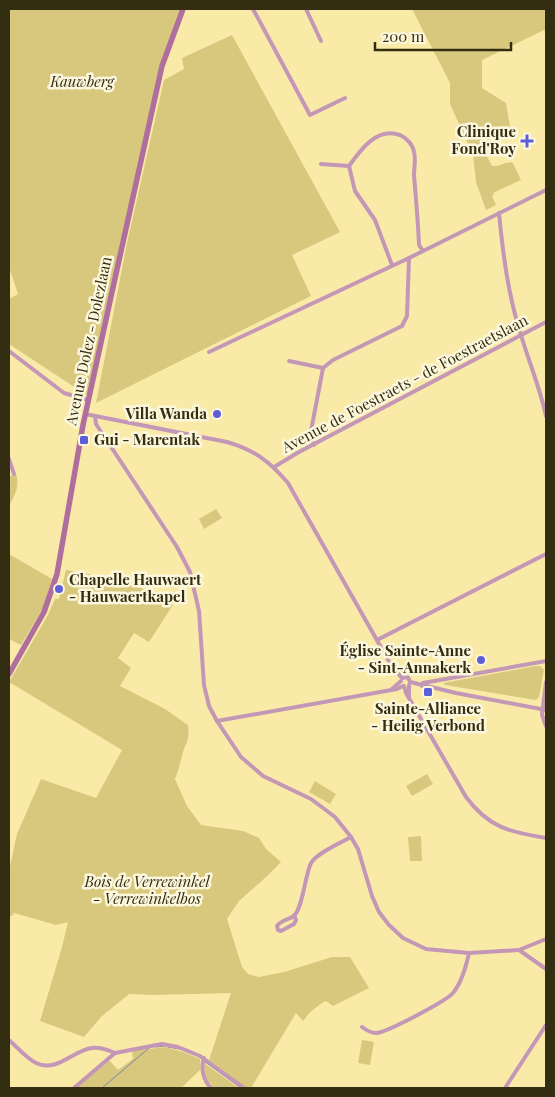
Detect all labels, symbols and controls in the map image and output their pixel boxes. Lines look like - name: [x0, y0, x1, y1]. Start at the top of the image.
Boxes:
- scale bar: [375, 20, 511, 52]
- text: 200 m: [382, 26, 425, 46]
- park label: Kauwberg: [49, 71, 115, 91]
- place label: Clinique Fond'Roy: [451, 121, 516, 158]
- marker: Clinique Fond'Roy: [520, 134, 534, 148]
- street label: Avenue Dolez - Dolezlaan: [60, 255, 116, 428]
- street label: Avenue de Foestraets - de Foestraetslaan: [277, 309, 531, 457]
- place label: Villa Wanda: [124, 403, 207, 423]
- marker: Villa Wanda: [211, 408, 223, 420]
- place label: Gui - Marentak: [94, 429, 200, 449]
- marker: Gui - Marentak: [78, 434, 90, 446]
- place label: Chapelle Hauwaert - Hauwaertkapel: [69, 569, 202, 606]
- marker: Chapelle Hauwaert - Hauwaertkapel: [53, 583, 65, 595]
- place label: Église Sainte-Anne - Sint-Annakerk: [340, 640, 471, 677]
- marker: Église Sainte-Anne - Sint-Annakerk: [475, 654, 487, 666]
- marker: Sainte-Alliance - Heilig Verbond: [422, 686, 434, 698]
- place label: Sainte-Alliance - Heilig Verbond: [371, 698, 485, 735]
- park label: Bois de Verrewinkel - Verrewinkelbos: [83, 871, 210, 908]

